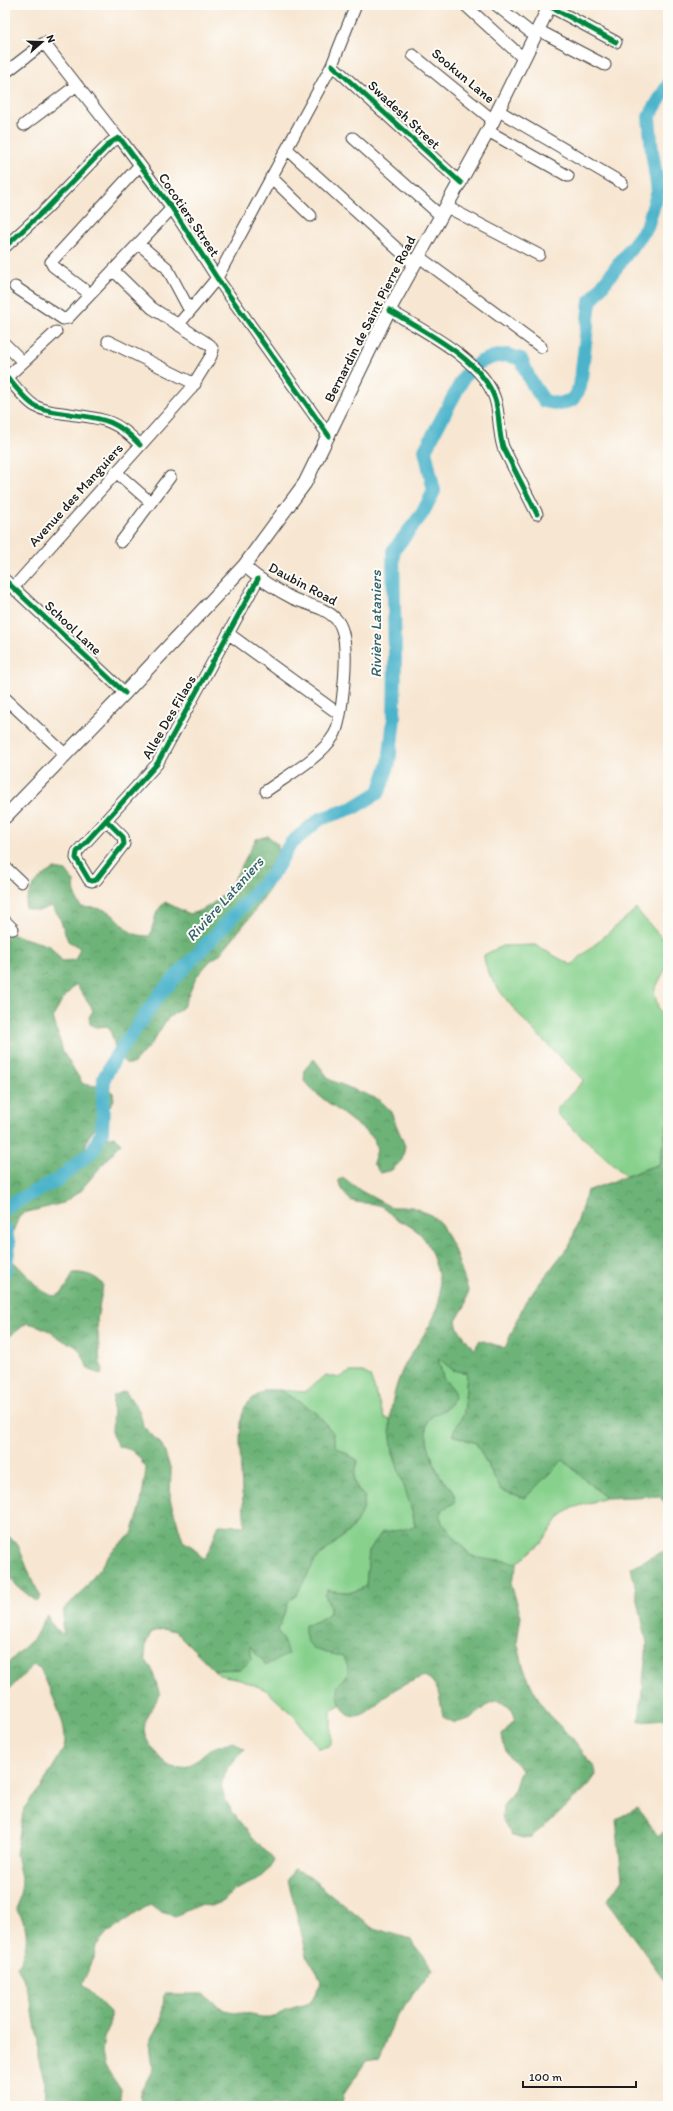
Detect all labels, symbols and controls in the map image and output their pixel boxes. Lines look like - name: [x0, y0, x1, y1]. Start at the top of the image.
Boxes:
- north arrow: [22, 22, 62, 62]
- text: N: [44, 33, 58, 44]
- street label: Sookun Lane: [428, 45, 498, 107]
- street label: Swadesh Street: [364, 77, 444, 153]
- street label: Cocotiers Street: [155, 170, 223, 260]
- street label: Bernardin de Saint Pierre Road: [321, 233, 420, 405]
- street label: Avenue des Manguiers: [25, 440, 127, 550]
- street label: Daubin Road: [266, 559, 341, 609]
- water label: Rivière Lataniers: [367, 569, 385, 678]
- street label: School Lane: [41, 597, 105, 659]
- street label: Allee Des Filaos: [138, 672, 200, 762]
- water label: Rivière Lataniers: [182, 852, 268, 945]
- scale bar: [523, 2063, 636, 2089]
- text: 100 m: [529, 2070, 562, 2084]

